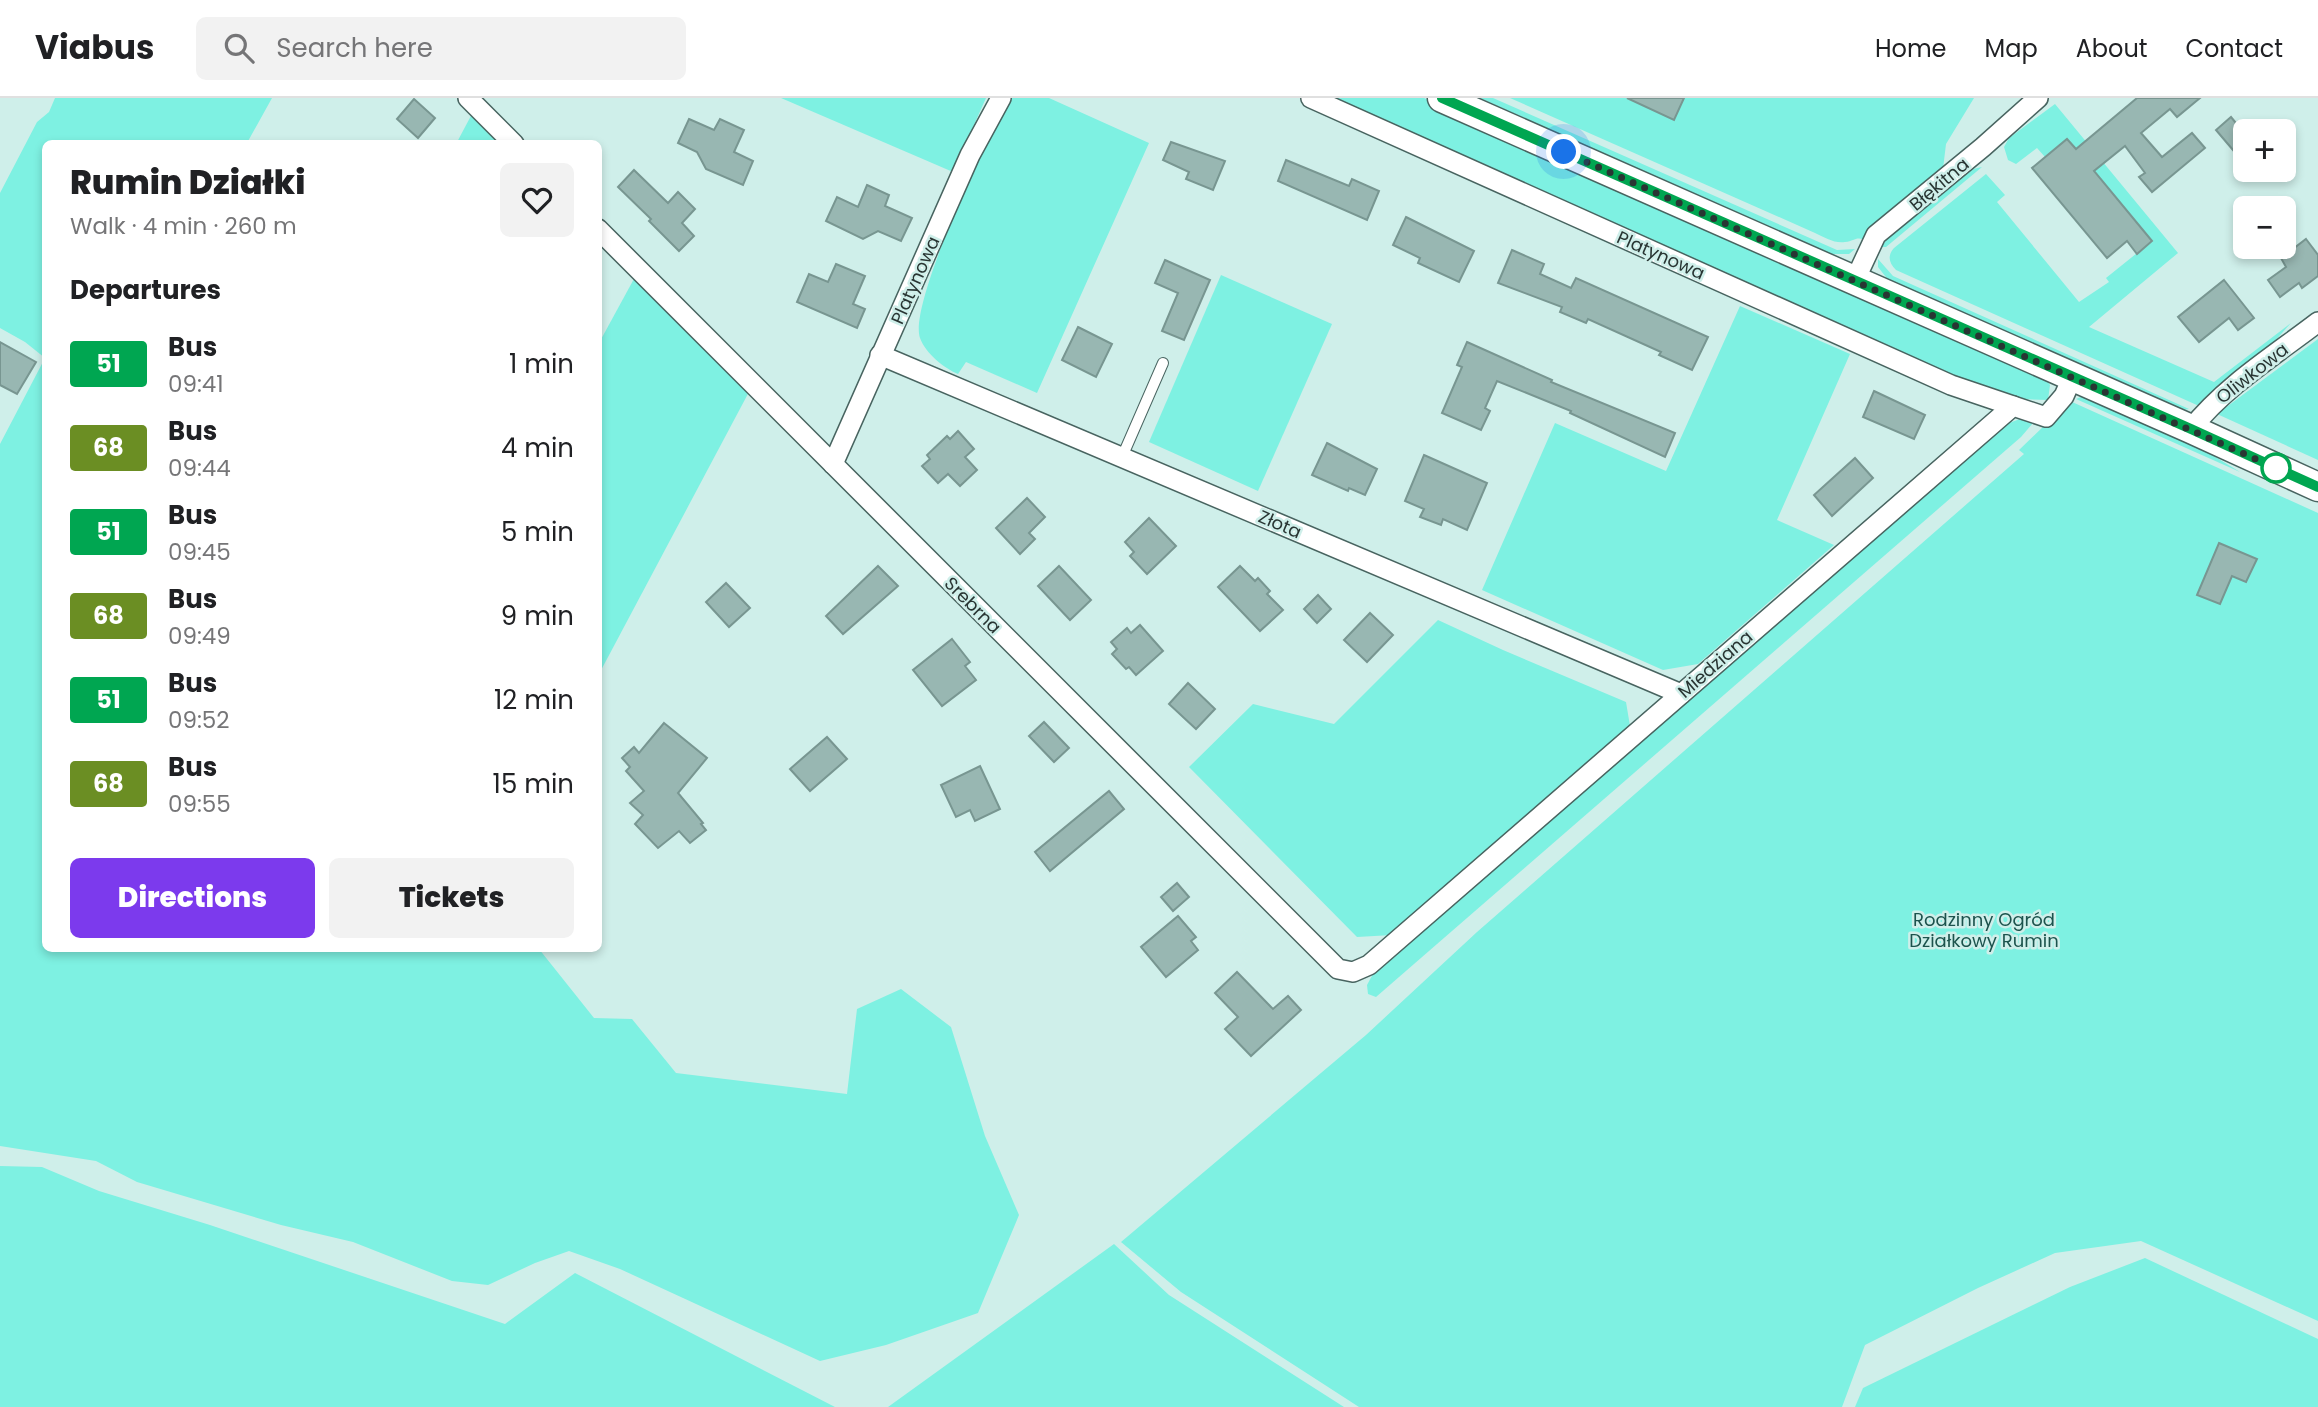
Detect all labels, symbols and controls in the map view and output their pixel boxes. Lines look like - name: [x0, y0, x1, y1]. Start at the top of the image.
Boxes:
- search box: [196, 17, 686, 80]
- text: Viabus: [35, 24, 154, 71]
- icon: search: [220, 29, 258, 67]
- text: Search here: [276, 30, 433, 66]
- text: Home: [1875, 32, 1947, 65]
- text: Map: [1985, 32, 2038, 65]
- text: About: [2076, 32, 2147, 65]
- text: Contact: [2185, 32, 2283, 65]
- map controls: [2233, 119, 2296, 259]
- button: +: [2233, 119, 2296, 182]
- your location: [1546, 134, 1581, 169]
- street label: Błękitna: [1904, 152, 1974, 216]
- text: Rumin Działki: [70, 159, 305, 206]
- button: heart: [500, 163, 574, 237]
- button: −: [2233, 196, 2296, 259]
- text: Walk · 4 min · 260 m: [70, 210, 297, 242]
- street label: Platynowa: [1613, 225, 1709, 285]
- street label: Platynowa: [885, 232, 945, 328]
- text: Departures: [70, 272, 221, 308]
- text: Bus: [168, 329, 217, 365]
- street label: Oliwkowa: [2211, 337, 2293, 409]
- text: 1 min: [509, 346, 574, 382]
- text: 51: [96, 347, 121, 380]
- text: 09:41: [168, 368, 224, 400]
- text: Bus: [168, 413, 217, 449]
- text: 4 min: [501, 430, 574, 466]
- text: 68: [93, 431, 124, 464]
- text: 09:44: [168, 452, 231, 484]
- unlabelled marker: [2261, 453, 2291, 483]
- text: Bus: [168, 497, 217, 533]
- street label: Złota: [1255, 504, 1305, 544]
- text: 5 min: [501, 514, 574, 550]
- text: 51: [96, 515, 121, 548]
- text: 09:45: [168, 536, 231, 568]
- street label: Srebrna: [939, 571, 1007, 639]
- text: Bus: [168, 581, 217, 617]
- text: 9 min: [501, 598, 574, 634]
- text: 68: [93, 599, 124, 632]
- text: 09:49: [168, 620, 231, 652]
- street label: Miedziana: [1672, 624, 1758, 704]
- text: Bus: [168, 665, 217, 701]
- text: 12 min: [494, 682, 574, 718]
- text: 51: [96, 683, 121, 716]
- text: 09:52: [168, 704, 230, 736]
- text: Bus: [168, 749, 217, 785]
- text: 15 min: [493, 766, 574, 802]
- text: 68: [93, 767, 124, 800]
- text: 09:55: [168, 788, 231, 820]
- button: Directions: [70, 858, 315, 938]
- button: Tickets: [329, 858, 574, 938]
- park label: Rodzinny Ogród Działkowy Rumin: [1909, 907, 2059, 953]

